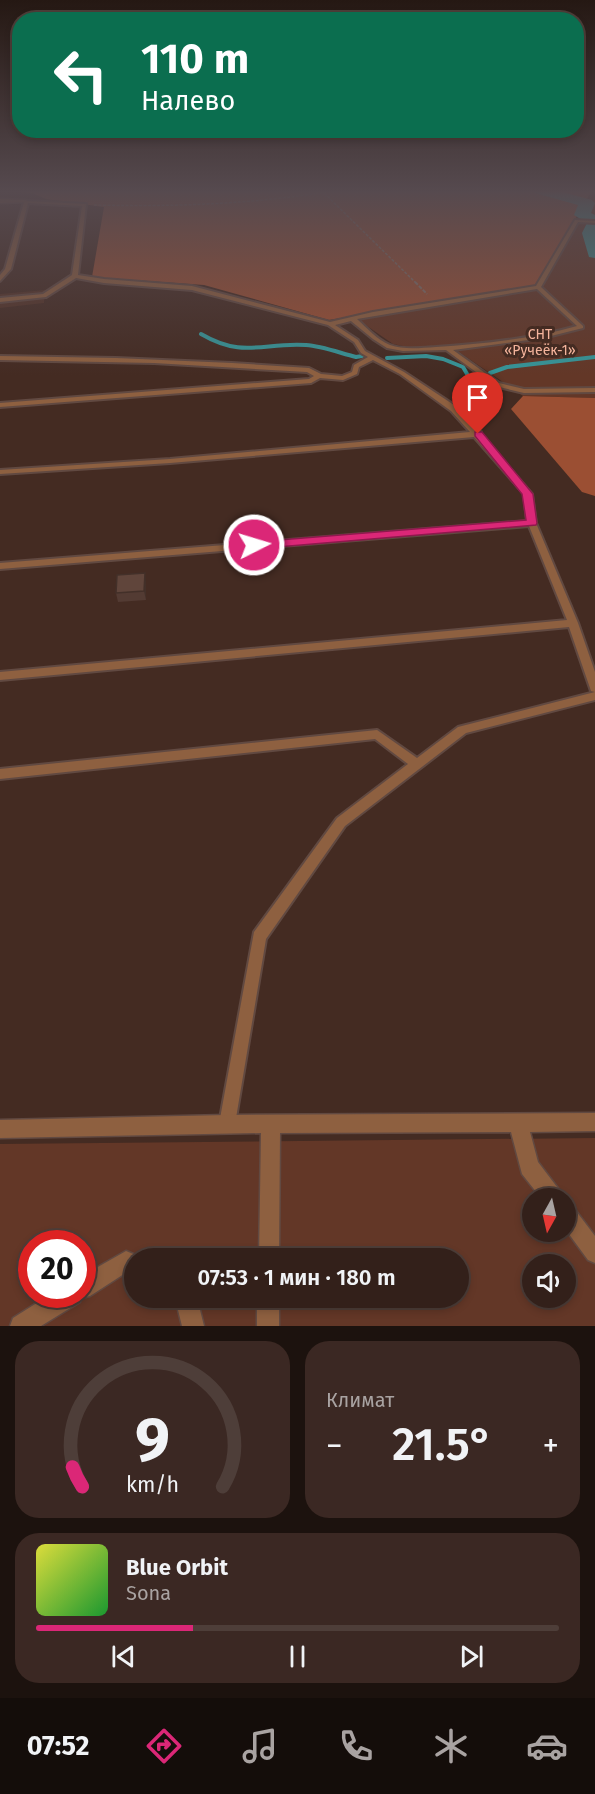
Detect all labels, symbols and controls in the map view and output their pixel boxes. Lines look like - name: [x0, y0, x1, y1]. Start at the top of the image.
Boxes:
- text: 110 m: [141, 34, 249, 84]
- icon: left: [42, 36, 120, 114]
- text: Налево: [141, 85, 235, 117]
- park label: СНТ «Ручеёк-1»: [504, 326, 576, 359]
- pin: [452, 372, 503, 434]
- icon: arrive: [461, 381, 494, 414]
- position arrow: [222, 513, 286, 577]
- north arrow: [522, 1188, 576, 1242]
- map controls: [522, 1188, 576, 1308]
- speed limit sign: 20: [18, 1230, 96, 1308]
- button: sound: [522, 1254, 576, 1308]
- text: 07:53 · 1 мин · 180 m: [197, 1264, 396, 1291]
- text: Климат: [326, 1388, 394, 1412]
- text: 9: [135, 1403, 170, 1478]
- text: 21.5°: [392, 1418, 493, 1472]
- text: −: [326, 1426, 343, 1466]
- text: +: [543, 1426, 559, 1466]
- text: km/h: [126, 1472, 179, 1498]
- text: Blue Orbit: [126, 1554, 228, 1581]
- text: Sona: [126, 1581, 171, 1605]
- icon: previous: [107, 1640, 140, 1673]
- icon: pause: [281, 1640, 314, 1673]
- icon: next: [455, 1640, 488, 1673]
- icon: directions: [143, 1725, 185, 1767]
- icon: music: [239, 1725, 281, 1767]
- icon: phone: [335, 1725, 377, 1767]
- icon: climate: [430, 1725, 472, 1767]
- icon: car: [526, 1725, 568, 1767]
- text: 07:52: [27, 1730, 90, 1762]

